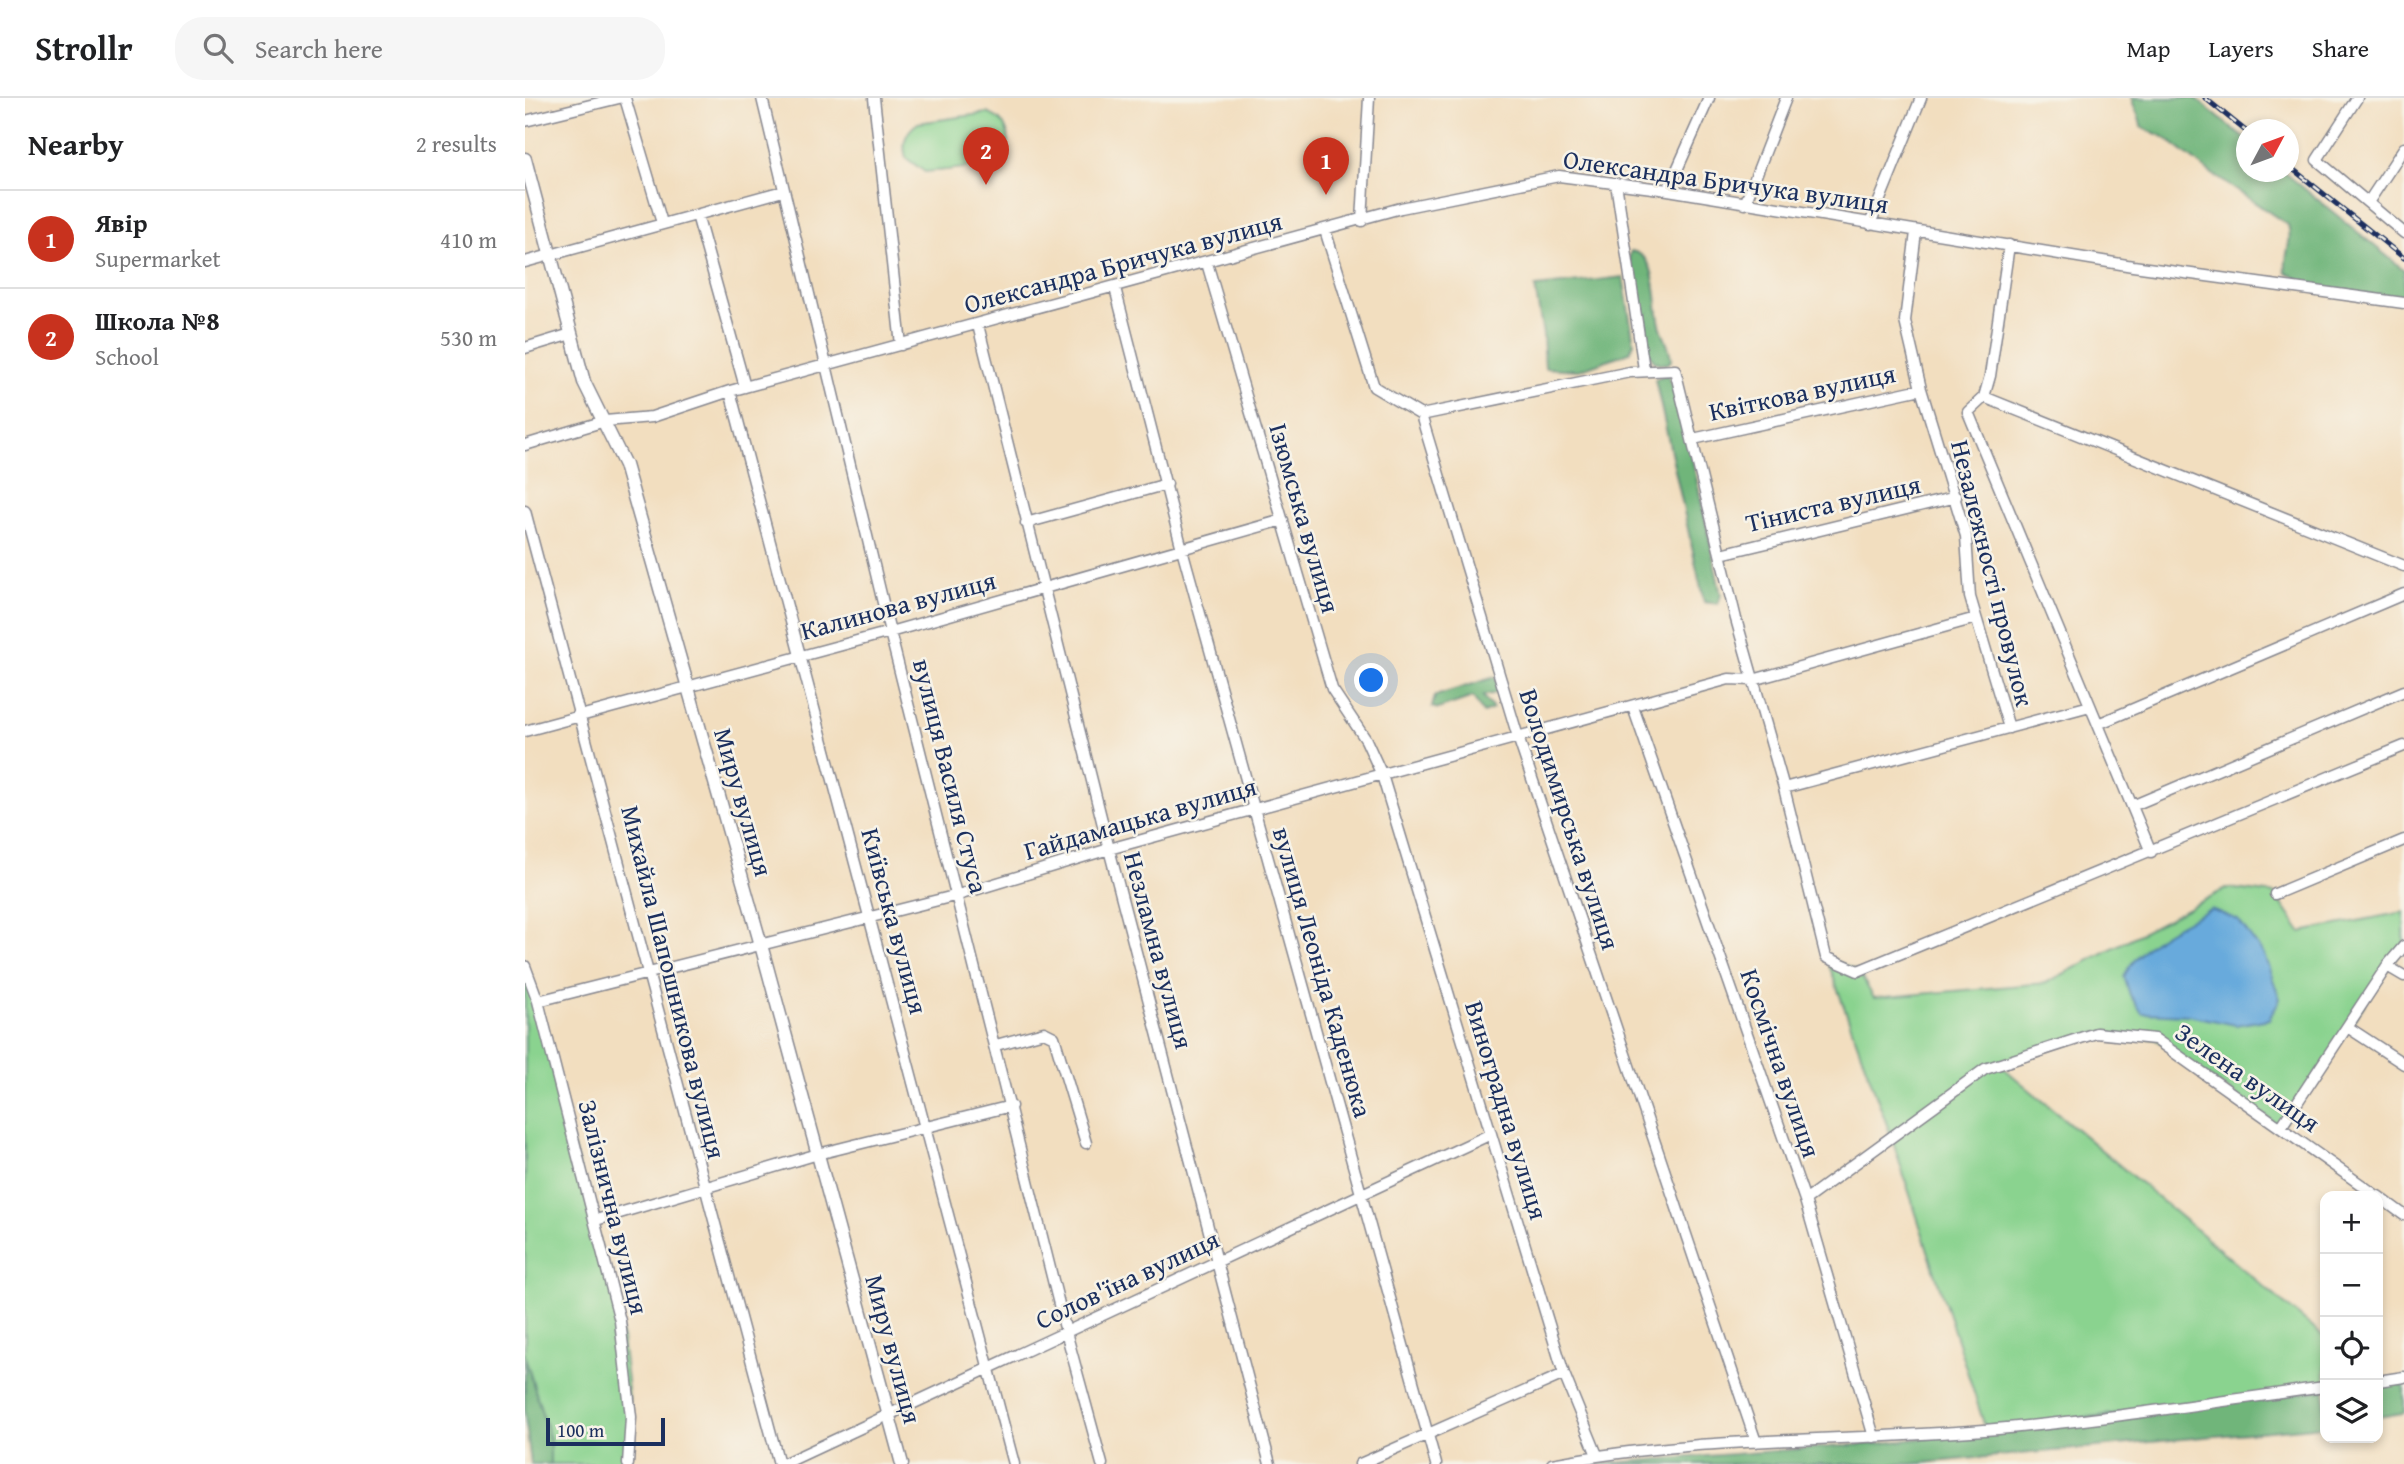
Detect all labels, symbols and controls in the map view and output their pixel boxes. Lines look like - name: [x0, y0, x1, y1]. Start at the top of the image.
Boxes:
- search box: [175, 17, 665, 80]
- text: Strollr: [35, 24, 133, 72]
- icon: search: [199, 29, 237, 67]
- text: Search here: [255, 29, 383, 68]
- text: Map: [2127, 31, 2170, 66]
- text: Layers: [2208, 31, 2274, 66]
- text: Share: [2312, 31, 2369, 66]
- north arrow: [2236, 119, 2299, 182]
- text: Nearby: [28, 122, 124, 166]
- text: 2 results: [416, 127, 497, 160]
- pin: 2: [963, 127, 1009, 185]
- pin: 1: [1303, 137, 1349, 195]
- street label: Олександра Бричука вулиця: [1561, 139, 1891, 223]
- street label: Олександра Бричука вулиця: [960, 201, 1286, 323]
- text: Явiр: [95, 203, 148, 242]
- text: 1: [45, 223, 57, 256]
- text: 410 m: [440, 223, 497, 256]
- text: Supermarket: [95, 242, 221, 275]
- text: Школа №8: [95, 301, 220, 340]
- text: 2: [45, 321, 57, 354]
- text: 530 m: [440, 321, 497, 354]
- text: School: [95, 340, 159, 373]
- street label: Квіткова вулиця: [1705, 353, 1899, 431]
- street label: Ізюмська вулиця: [1259, 419, 1351, 617]
- street label: Незалежності провулок: [1941, 436, 2045, 711]
- street label: Тіниста вулиця: [1742, 464, 1924, 542]
- street label: Калинова вулиця: [796, 560, 1000, 650]
- street label: вулиця Василя Стуса: [903, 655, 999, 898]
- your location: [1354, 663, 1388, 697]
- street label: Володимирська вулиця: [1509, 683, 1631, 955]
- street label: Миру вулиця: [704, 723, 784, 881]
- street label: Гайдамацька вулиця: [1019, 766, 1261, 870]
- street label: Михайла Шапошникова вулиця: [611, 801, 737, 1163]
- street label: вулиця Леоніда Каденюка: [1263, 822, 1383, 1122]
- street label: Київська вулиця: [851, 824, 939, 1018]
- street label: Незламна вулиця: [1114, 847, 1204, 1053]
- street label: Космічна вулиця: [1730, 963, 1832, 1163]
- street label: Виноградна вулиця: [1455, 996, 1559, 1224]
- street label: Зелена вулиця: [2168, 1013, 2328, 1141]
- street label: Залізнична вулиця: [568, 1096, 660, 1318]
- map controls: [2320, 1191, 2383, 1443]
- button: +: [2320, 1191, 2383, 1254]
- street label: Солов'їна вулиця: [1029, 1219, 1225, 1339]
- button: −: [2320, 1254, 2383, 1317]
- street label: Миру вулиця: [855, 1270, 933, 1428]
- button: locate: [2320, 1317, 2383, 1380]
- button: layers: [2320, 1380, 2383, 1443]
- scale bar: [546, 1415, 665, 1447]
- text: 100 m: [557, 1416, 604, 1444]

